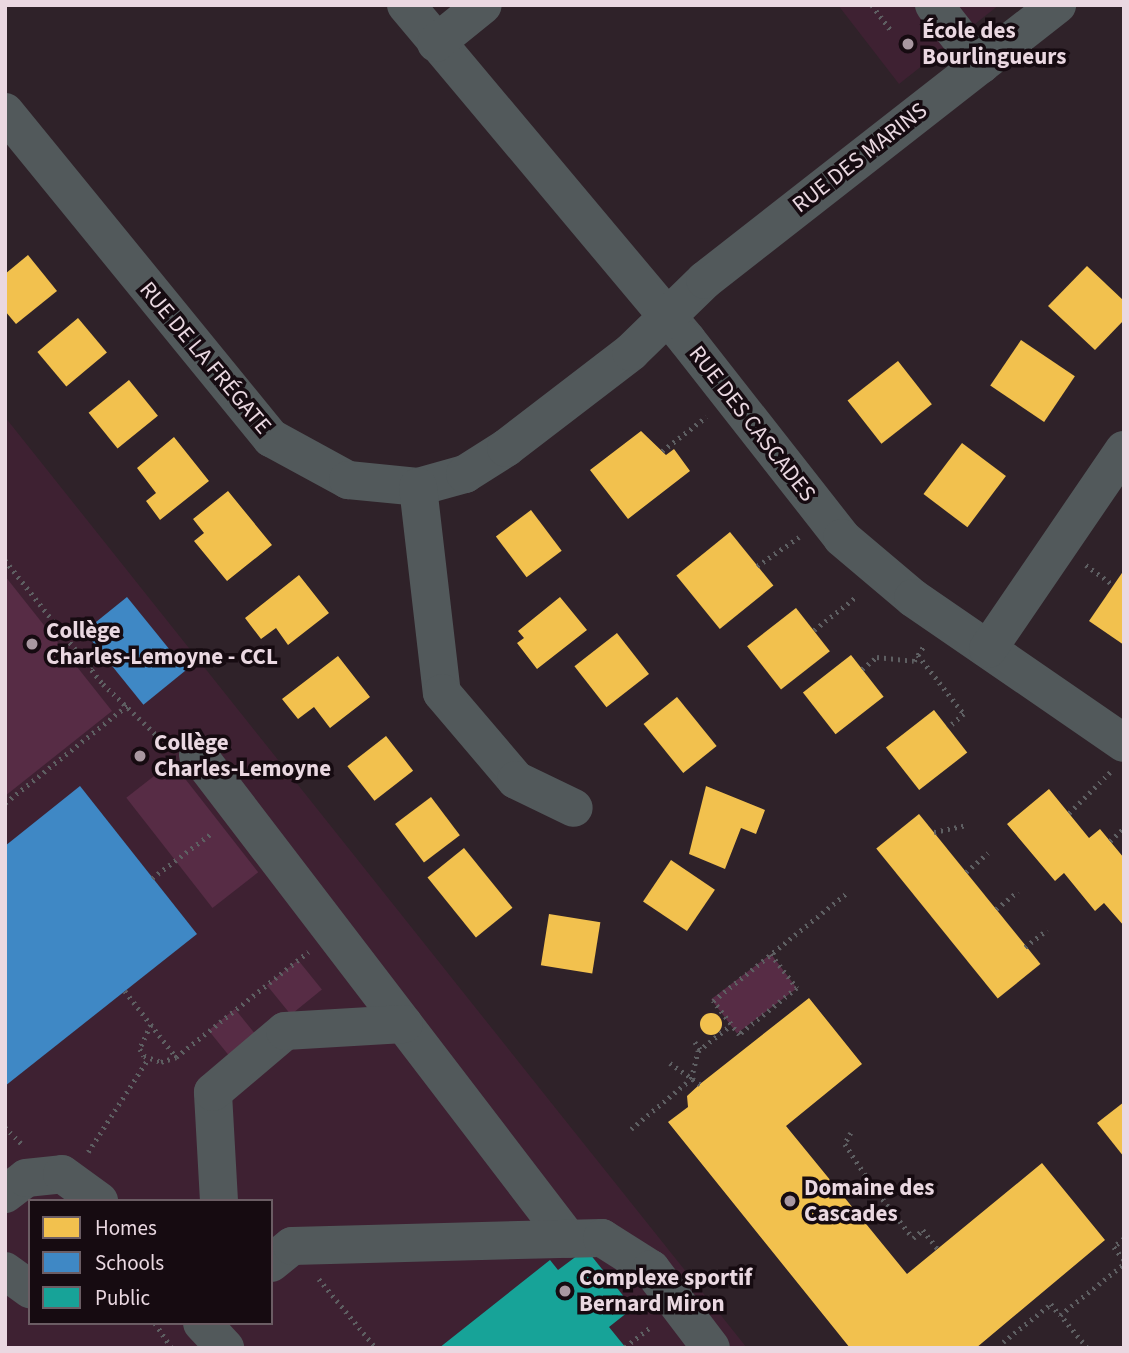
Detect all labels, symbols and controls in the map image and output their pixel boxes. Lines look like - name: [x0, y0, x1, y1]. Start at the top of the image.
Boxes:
- place label: École des Bourlingueurs: [922, 17, 1066, 71]
- marker: École des Bourlingueurs: [900, 36, 916, 52]
- street label: RUE DES MARINS: [787, 97, 933, 219]
- street label: RUE DE LA FRÉGATE: [133, 276, 277, 440]
- street label: RUE DES CASCADES: [683, 341, 821, 507]
- place label: Collège Charles-Lemoyne - CCL: [46, 617, 278, 671]
- marker: Collège Charles-Lemoyne - CCL: [24, 636, 40, 652]
- place label: Collège Charles-Lemoyne: [154, 729, 331, 783]
- marker: Collège Charles-Lemoyne: [132, 748, 148, 764]
- place label: Domaine des Cascades: [804, 1174, 935, 1228]
- marker: Domaine des Cascades: [782, 1193, 798, 1209]
- legend: [28, 1199, 273, 1325]
- text: Homes: [95, 1213, 157, 1243]
- text: Schools: [95, 1248, 164, 1278]
- place label: Complexe sportif Bernard Miron: [579, 1264, 752, 1318]
- text: Public: [95, 1283, 150, 1313]
- marker: Complexe sportif Bernard Miron: [557, 1283, 573, 1299]

